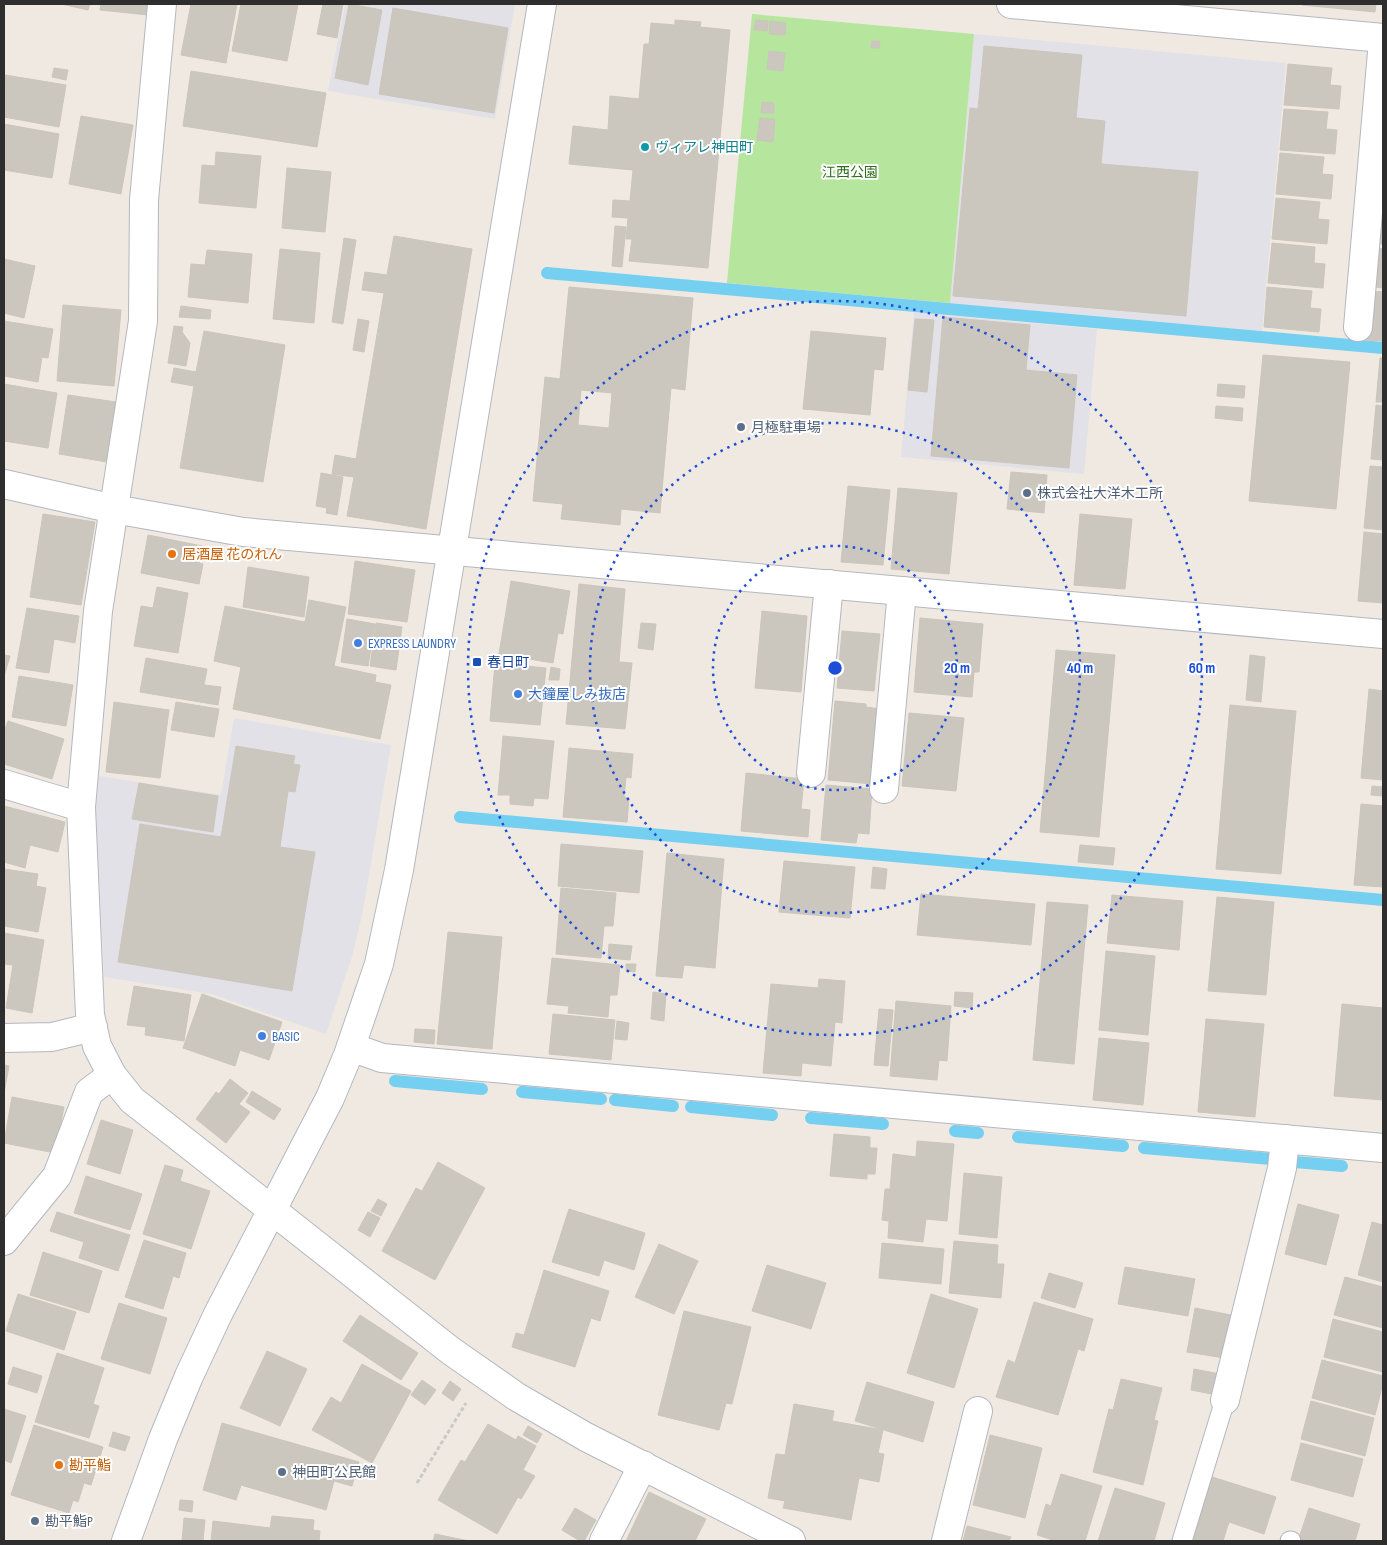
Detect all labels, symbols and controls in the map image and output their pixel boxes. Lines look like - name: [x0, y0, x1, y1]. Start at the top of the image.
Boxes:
- place label: ヴィアレ神田町: [655, 139, 753, 156]
- marker: ヴィアレ神田町: [639, 141, 651, 153]
- park label: 江西公園: [822, 164, 878, 181]
- place label: 月極駐車場: [751, 419, 821, 436]
- marker: 月極駐車場: [735, 421, 747, 433]
- place label: 株式会社大洋木工所: [1037, 485, 1163, 502]
- marker: 株式会社大洋木工所: [1021, 487, 1033, 499]
- place label: 居酒屋 花のれん: [182, 546, 282, 563]
- marker: 居酒屋 花のれん: [166, 548, 178, 560]
- place label: EXPRESS LAUNDRY: [368, 635, 456, 652]
- marker: EXPRESS LAUNDRY: [352, 637, 364, 649]
- place label: 春日町: [487, 654, 529, 671]
- marker: 春日町: [471, 656, 483, 668]
- centre of rings: [826, 659, 844, 677]
- text: 20 m: [944, 659, 970, 678]
- text: 40 m: [1067, 659, 1093, 678]
- text: 60 m: [1189, 659, 1215, 678]
- place label: 大鐘屋しみ抜店: [528, 686, 626, 703]
- marker: 大鐘屋しみ抜店: [512, 688, 524, 700]
- place label: BASIC: [272, 1028, 300, 1045]
- marker: BASIC: [256, 1030, 268, 1042]
- place label: 勘平鮨: [69, 1457, 111, 1474]
- marker: 勘平鮨: [53, 1459, 65, 1471]
- place label: 神田町公民館: [292, 1464, 376, 1481]
- marker: 神田町公民館: [276, 1466, 288, 1478]
- place label: 勘平鮨P: [45, 1513, 93, 1530]
- marker: 勘平鮨P: [29, 1515, 41, 1527]

